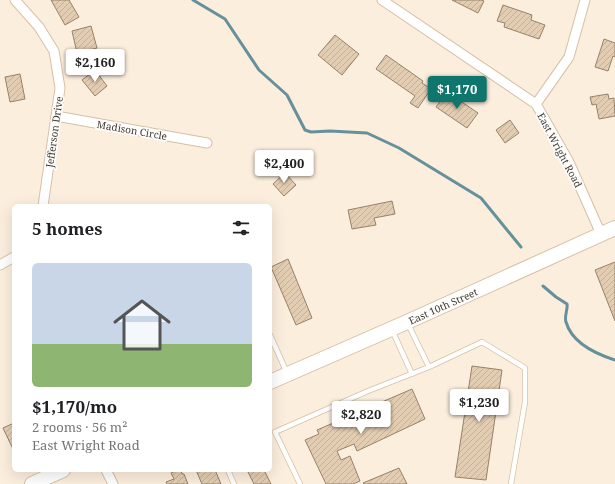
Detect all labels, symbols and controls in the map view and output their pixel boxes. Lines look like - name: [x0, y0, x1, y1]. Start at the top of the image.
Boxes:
- pin: $2,160: [62, 49, 128, 83]
- text: $2,160: [75, 53, 115, 71]
- pin: $1,170: [424, 76, 490, 110]
- text: $1,170: [437, 80, 477, 98]
- street label: Jefferson Drive: [42, 96, 66, 169]
- street label: East Wright Road: [534, 110, 586, 190]
- street label: Madison Circle: [96, 117, 168, 143]
- pin: $2,400: [251, 150, 317, 184]
- text: $2,400: [264, 154, 304, 172]
- text: 5 homes: [32, 217, 102, 240]
- icon: filters: [230, 217, 252, 239]
- street label: East 10th Street: [406, 284, 480, 327]
- icon: home: [106, 289, 178, 361]
- pin: $1,230: [446, 389, 512, 423]
- text: $1,230: [459, 393, 499, 411]
- text: $1,170/mo: [32, 395, 117, 418]
- pin: $2,820: [328, 401, 394, 435]
- text: $2,820: [341, 405, 381, 423]
- text: 2 rooms · 56 m²: [32, 418, 127, 436]
- text: East Wright Road: [32, 436, 140, 454]

